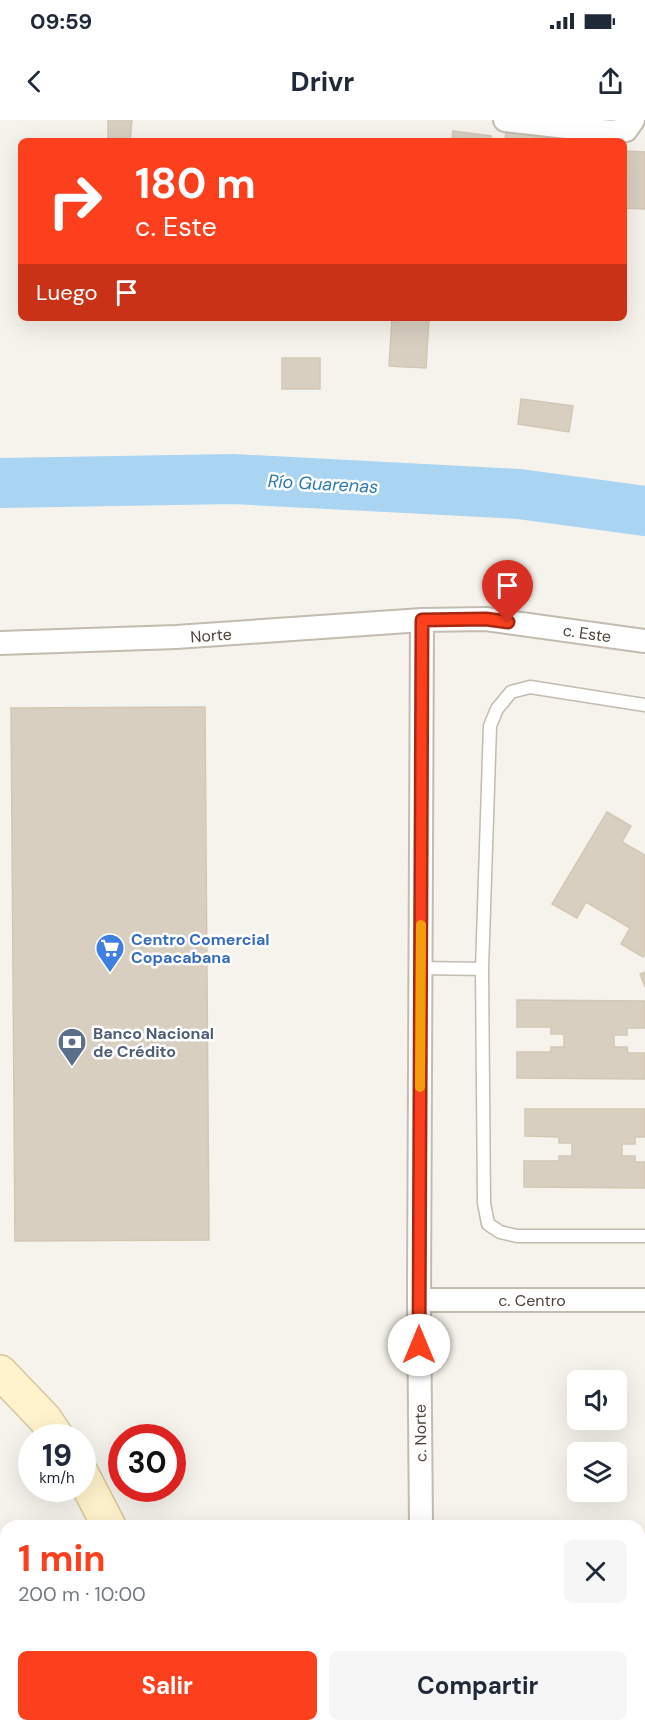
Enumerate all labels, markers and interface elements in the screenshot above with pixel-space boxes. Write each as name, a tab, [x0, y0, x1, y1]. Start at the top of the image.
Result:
text: 09:59	[30, 7, 92, 36]
text: Drivr	[291, 64, 354, 99]
icon: back	[18, 65, 51, 98]
icon: share	[594, 65, 627, 98]
text: 180 m	[135, 156, 256, 211]
icon: right	[36, 162, 114, 240]
text: c. Este	[135, 209, 217, 244]
icon: arrive	[110, 276, 143, 309]
text: Luego	[36, 278, 98, 307]
water label: Río Guarenas	[267, 469, 379, 499]
pin	[482, 560, 533, 622]
icon: arrive	[491, 569, 524, 602]
street label: c. Este	[561, 620, 612, 647]
street label: Norte	[190, 624, 233, 647]
place label: Centro Comercial Copacabana	[131, 929, 270, 968]
supermarket icon: Centro Comercial Copacabana	[94, 932, 126, 974]
place label: Banco Nacional de Crédito	[93, 1023, 214, 1062]
bank icon: Banco Nacional de Crédito	[56, 1026, 88, 1068]
street label: c. Centro	[498, 1290, 566, 1311]
position arrow	[387, 1313, 451, 1377]
map controls	[567, 1370, 627, 1502]
button: sound	[567, 1370, 627, 1430]
street label: c. Norte	[409, 1404, 432, 1462]
speed limit sign: 30	[108, 1424, 186, 1502]
text: 19	[42, 1436, 72, 1475]
button: layers	[567, 1442, 627, 1502]
text: km/h	[39, 1468, 75, 1488]
text: 1 min	[18, 1535, 106, 1582]
button: close	[564, 1540, 627, 1603]
text: 200 m · 10:00	[18, 1581, 146, 1607]
button: Salir	[18, 1651, 317, 1720]
button: Compartir	[329, 1651, 627, 1720]

